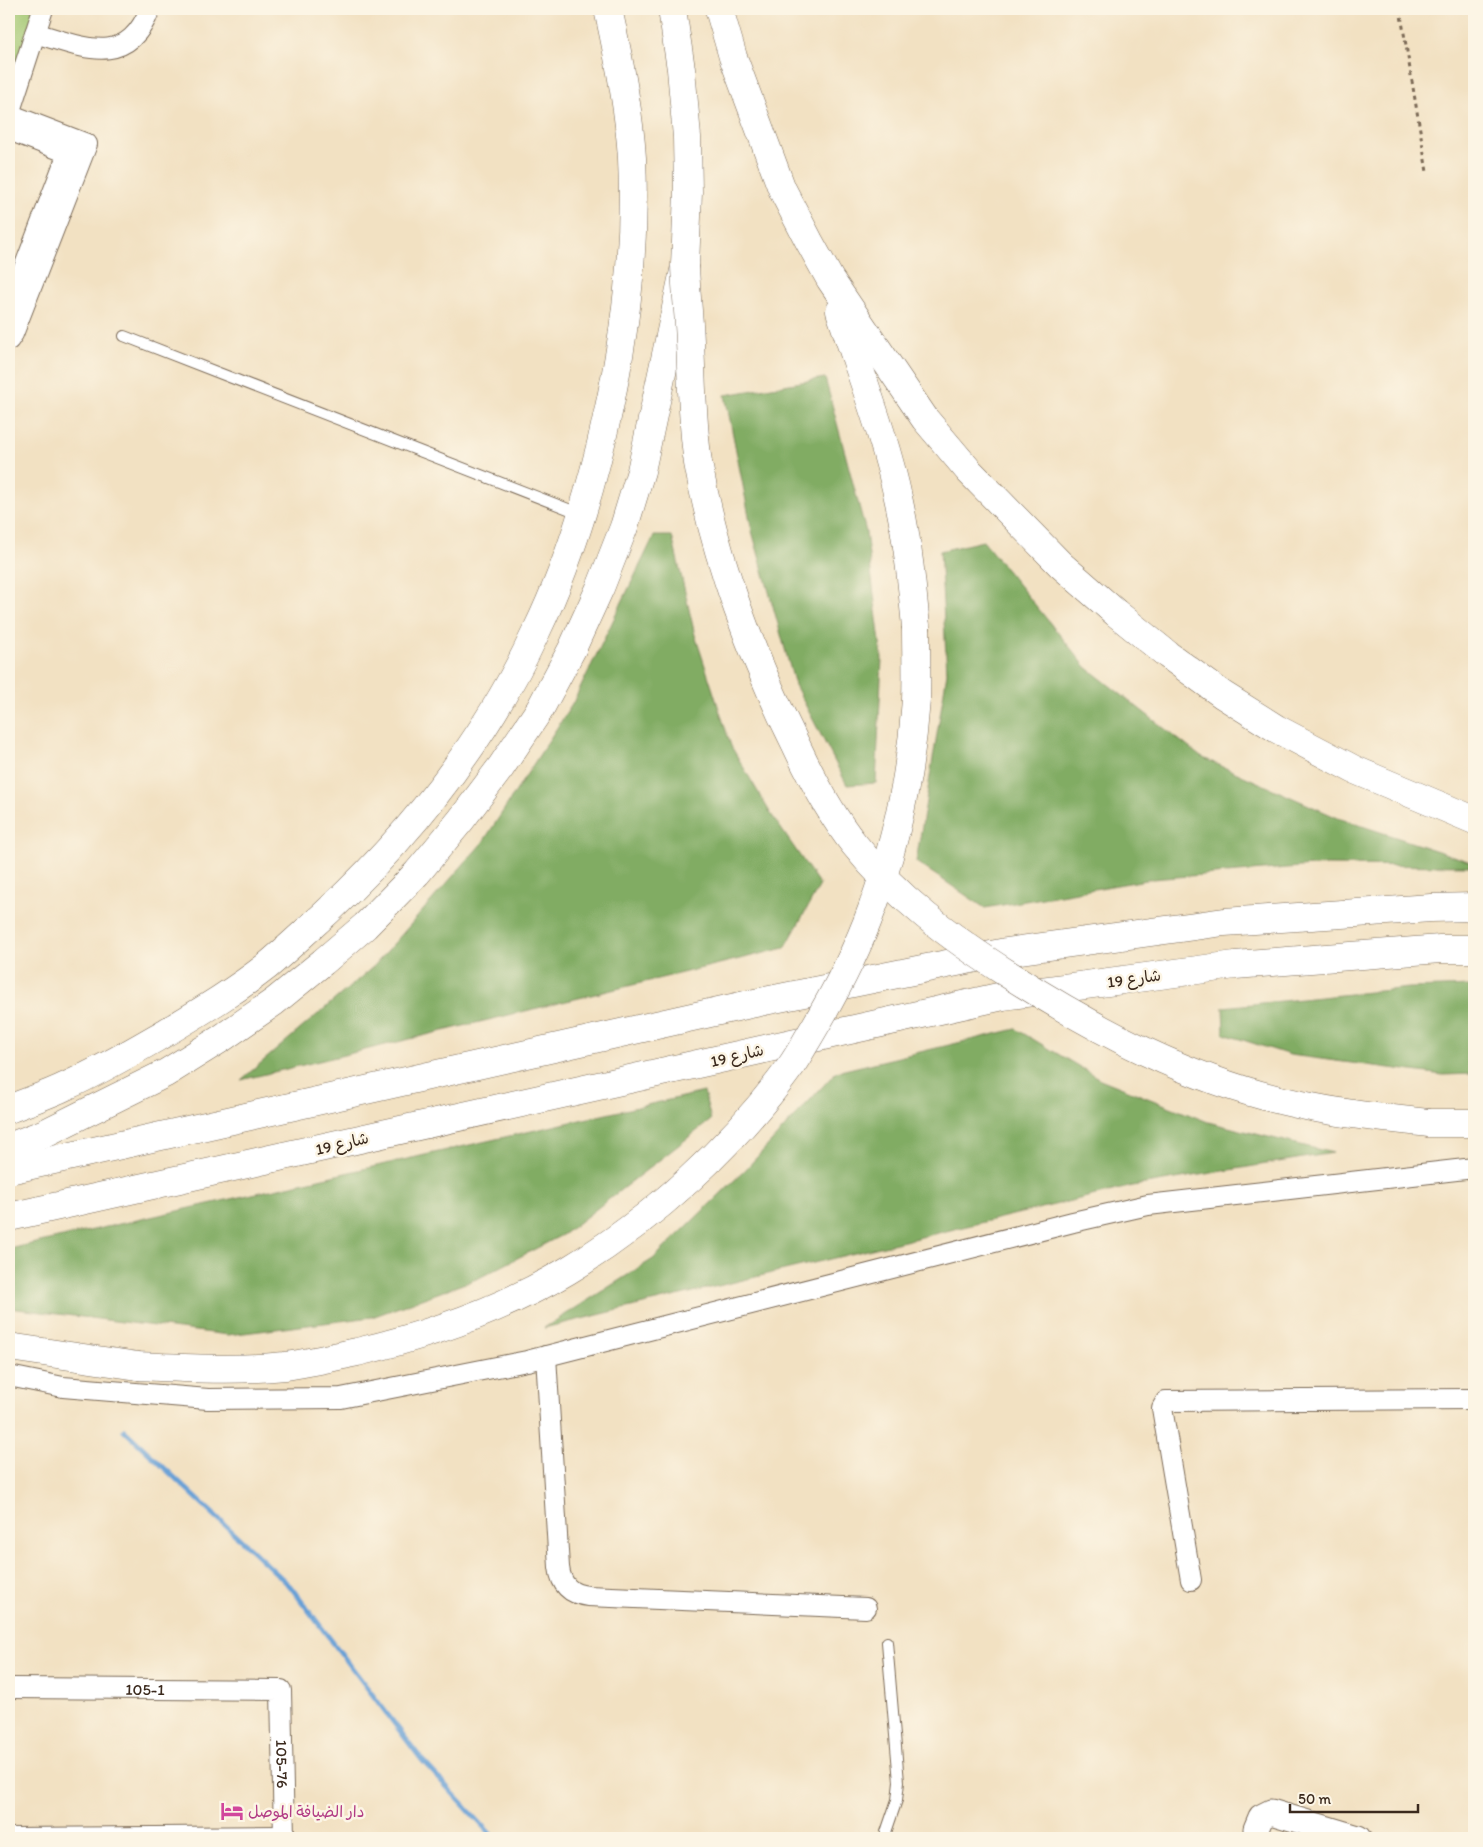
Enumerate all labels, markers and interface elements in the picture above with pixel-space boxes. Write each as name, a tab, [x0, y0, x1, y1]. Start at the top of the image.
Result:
street label: شارع 19	[1106, 965, 1162, 994]
street label: شارع 19	[709, 1040, 766, 1073]
street label: شارع 19	[314, 1128, 371, 1161]
street label: 105-1	[125, 1680, 165, 1699]
street label: 105-76	[272, 1740, 292, 1788]
scale bar	[1290, 1782, 1418, 1814]
text: 50 m	[1298, 1790, 1331, 1808]
hotel icon: دار الضيافة الموصل	[219, 1798, 245, 1824]
place label: دار الضيافة الموصل	[248, 1802, 365, 1822]

